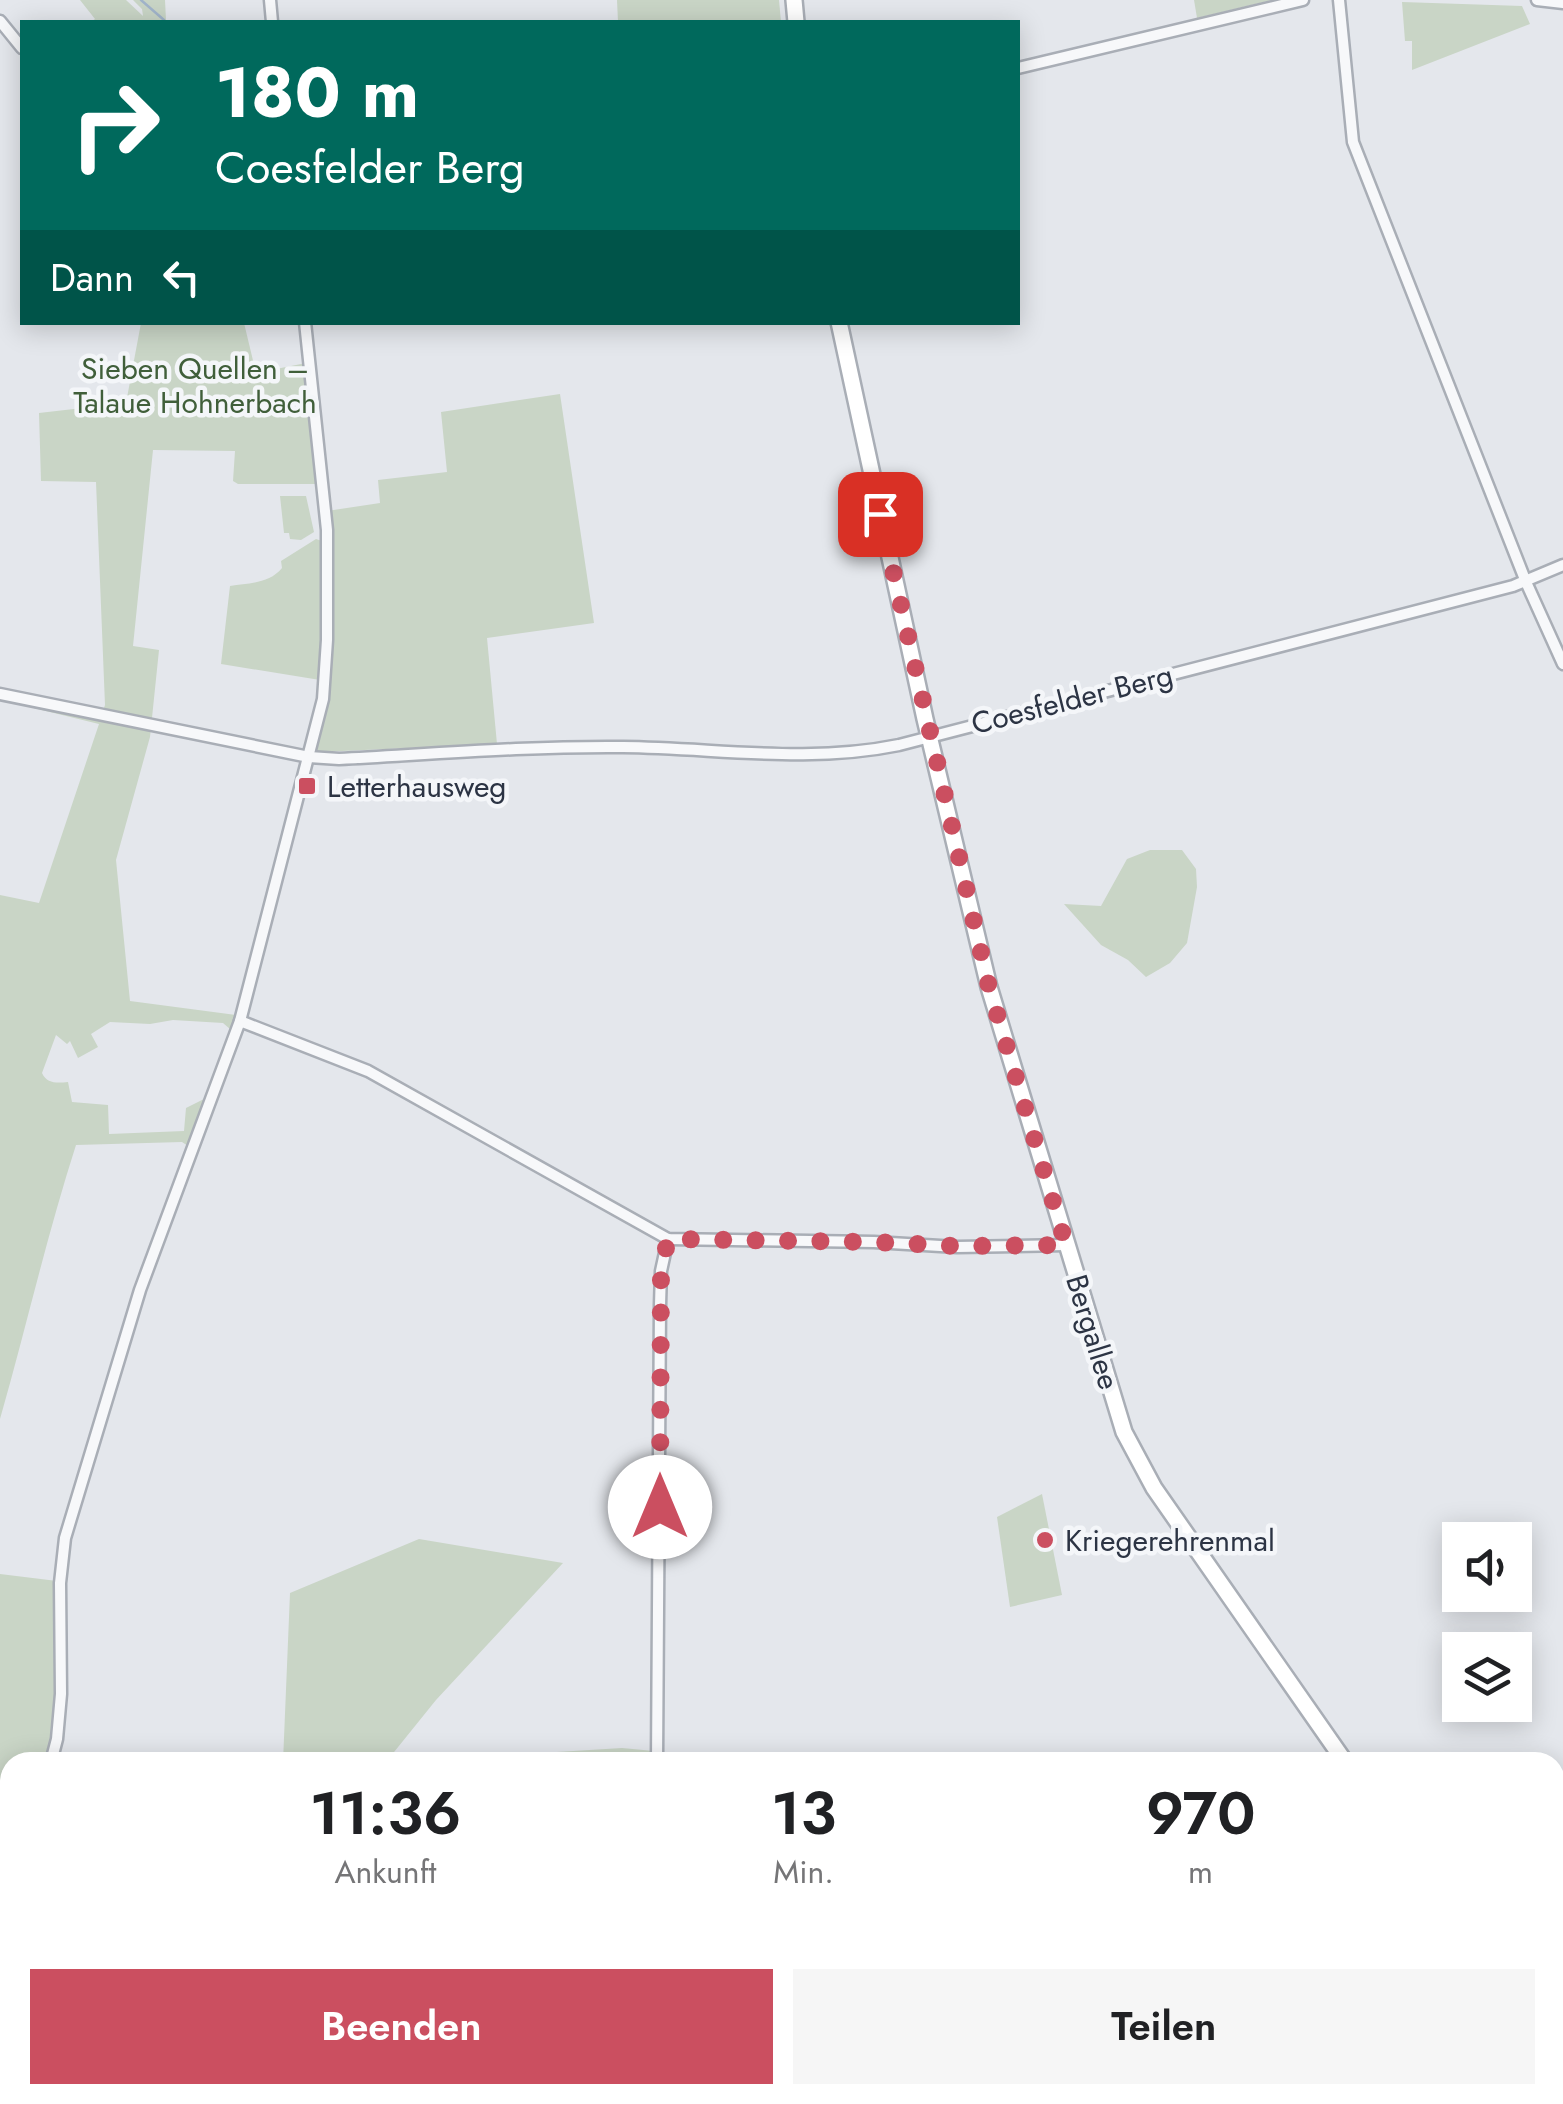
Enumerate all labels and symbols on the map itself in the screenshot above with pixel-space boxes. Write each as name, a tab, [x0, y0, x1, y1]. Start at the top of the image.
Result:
park label: Sieben Quellen – Talaue Hohnerbach	[73, 347, 317, 424]
pin	[838, 472, 923, 557]
street label: Coesfelder Berg	[967, 653, 1177, 745]
place label: Letterhausweg	[327, 765, 506, 808]
marker: Letterhausweg	[296, 775, 318, 797]
street label: Bergallee	[1055, 1269, 1131, 1395]
position arrow	[608, 1455, 712, 1559]
place label: Kriegerehrenmal	[1065, 1519, 1275, 1562]
marker: Kriegerehrenmal	[1034, 1529, 1056, 1551]

